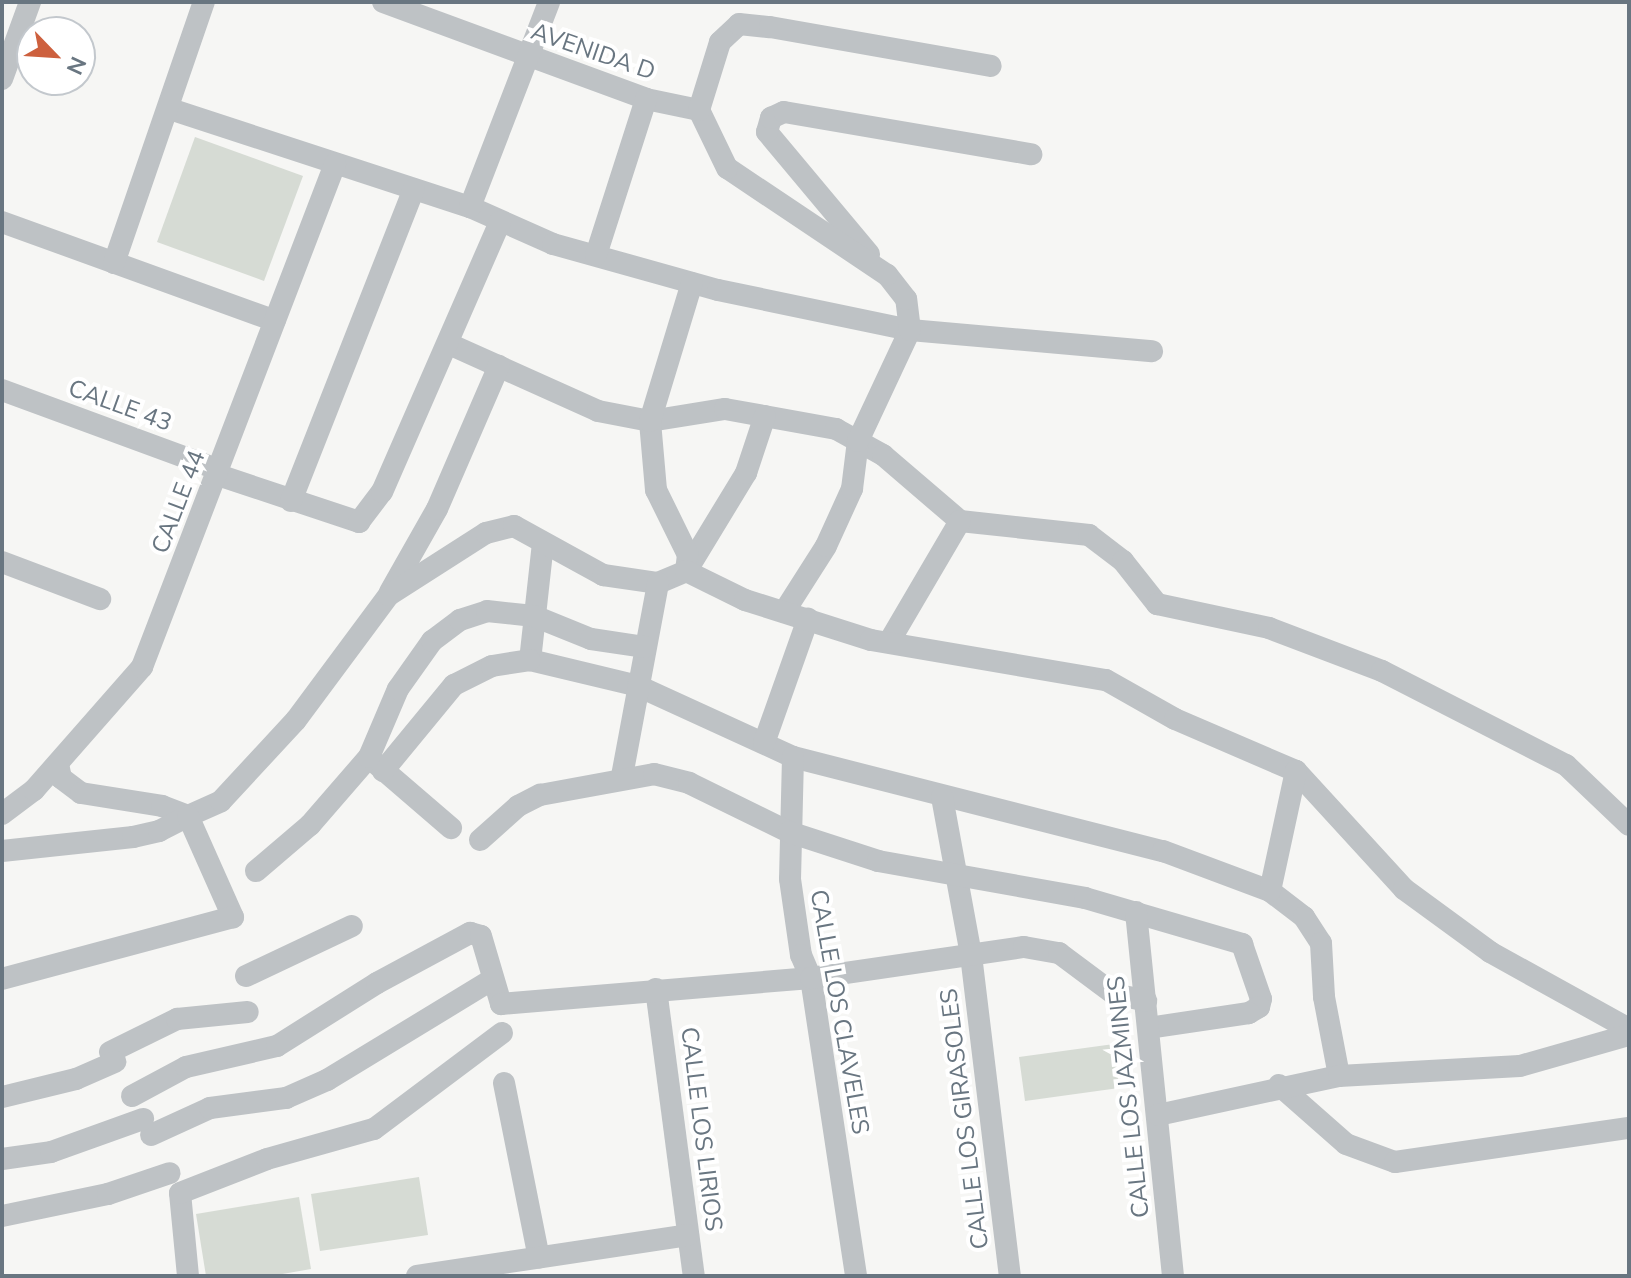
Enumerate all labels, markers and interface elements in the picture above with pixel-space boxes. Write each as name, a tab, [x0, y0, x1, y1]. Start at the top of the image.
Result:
north arrow	[16, 16, 96, 96]
street label: AVENIDA D	[527, 17, 659, 87]
text: N	[59, 51, 93, 79]
street label: CALLE 43	[64, 374, 176, 438]
street label: CALLE 44	[146, 446, 212, 558]
street label: CALLE LOS CLAVELES	[803, 887, 875, 1137]
street label: CALLE LOS JAZMINES	[1102, 975, 1156, 1219]
street label: CALLE LOS GIRASOLES	[935, 987, 995, 1251]
street label: CALLE LOS LIRIOS	[674, 1025, 728, 1233]

